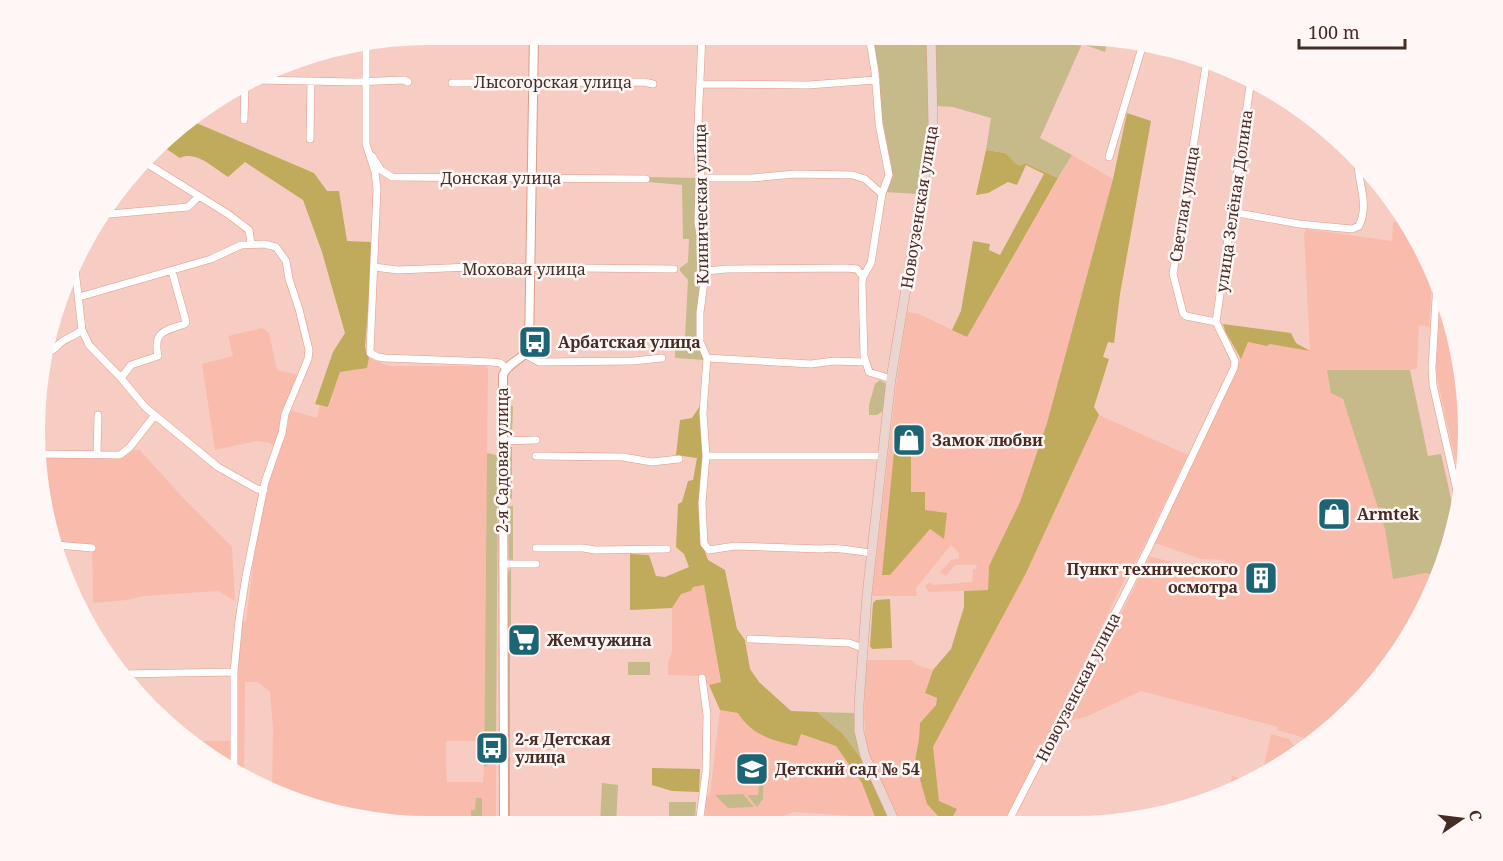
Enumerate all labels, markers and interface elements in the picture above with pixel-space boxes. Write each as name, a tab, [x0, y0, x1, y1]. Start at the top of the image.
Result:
scale bar	[1299, 12, 1406, 50]
text: 100 m	[1308, 20, 1360, 44]
street label: Лысогорская улица	[474, 71, 632, 93]
street label: улица Зелёная Долина	[1210, 108, 1258, 294]
street label: Клиническая улица	[689, 123, 713, 285]
street label: Новоузенская улица	[895, 124, 943, 290]
street label: Светлая улица	[1164, 144, 1204, 264]
street label: Донская улица	[441, 167, 562, 189]
street label: Моховая улица	[462, 258, 586, 280]
bus stop icon: Арбатская улица	[517, 324, 553, 360]
place label: Арбатская улица	[558, 331, 701, 353]
street label: 2-я Садовая улица	[491, 387, 513, 533]
shop icon: Замок любви	[891, 422, 927, 458]
place label: Замок любви	[932, 429, 1043, 451]
shop icon: Armtek	[1316, 496, 1352, 532]
place label: Armtek	[1357, 503, 1420, 525]
place label: Пункт технического осмотра	[1066, 558, 1238, 598]
building icon: Пункт технического осмотра	[1243, 560, 1279, 596]
street label: Новоузенская улица	[1031, 608, 1125, 766]
supermarket icon: Жемчужина	[506, 622, 542, 658]
place label: Жемчужина	[547, 629, 652, 651]
place label: 2-я Детская улица	[515, 728, 611, 768]
bus stop icon: 2-я Детская улица	[474, 730, 510, 766]
school or university icon: Детский сад № 54	[734, 751, 770, 787]
place label: Детский сад № 54	[775, 758, 920, 780]
north arrow	[1431, 789, 1491, 849]
text: С	[1464, 808, 1488, 823]

